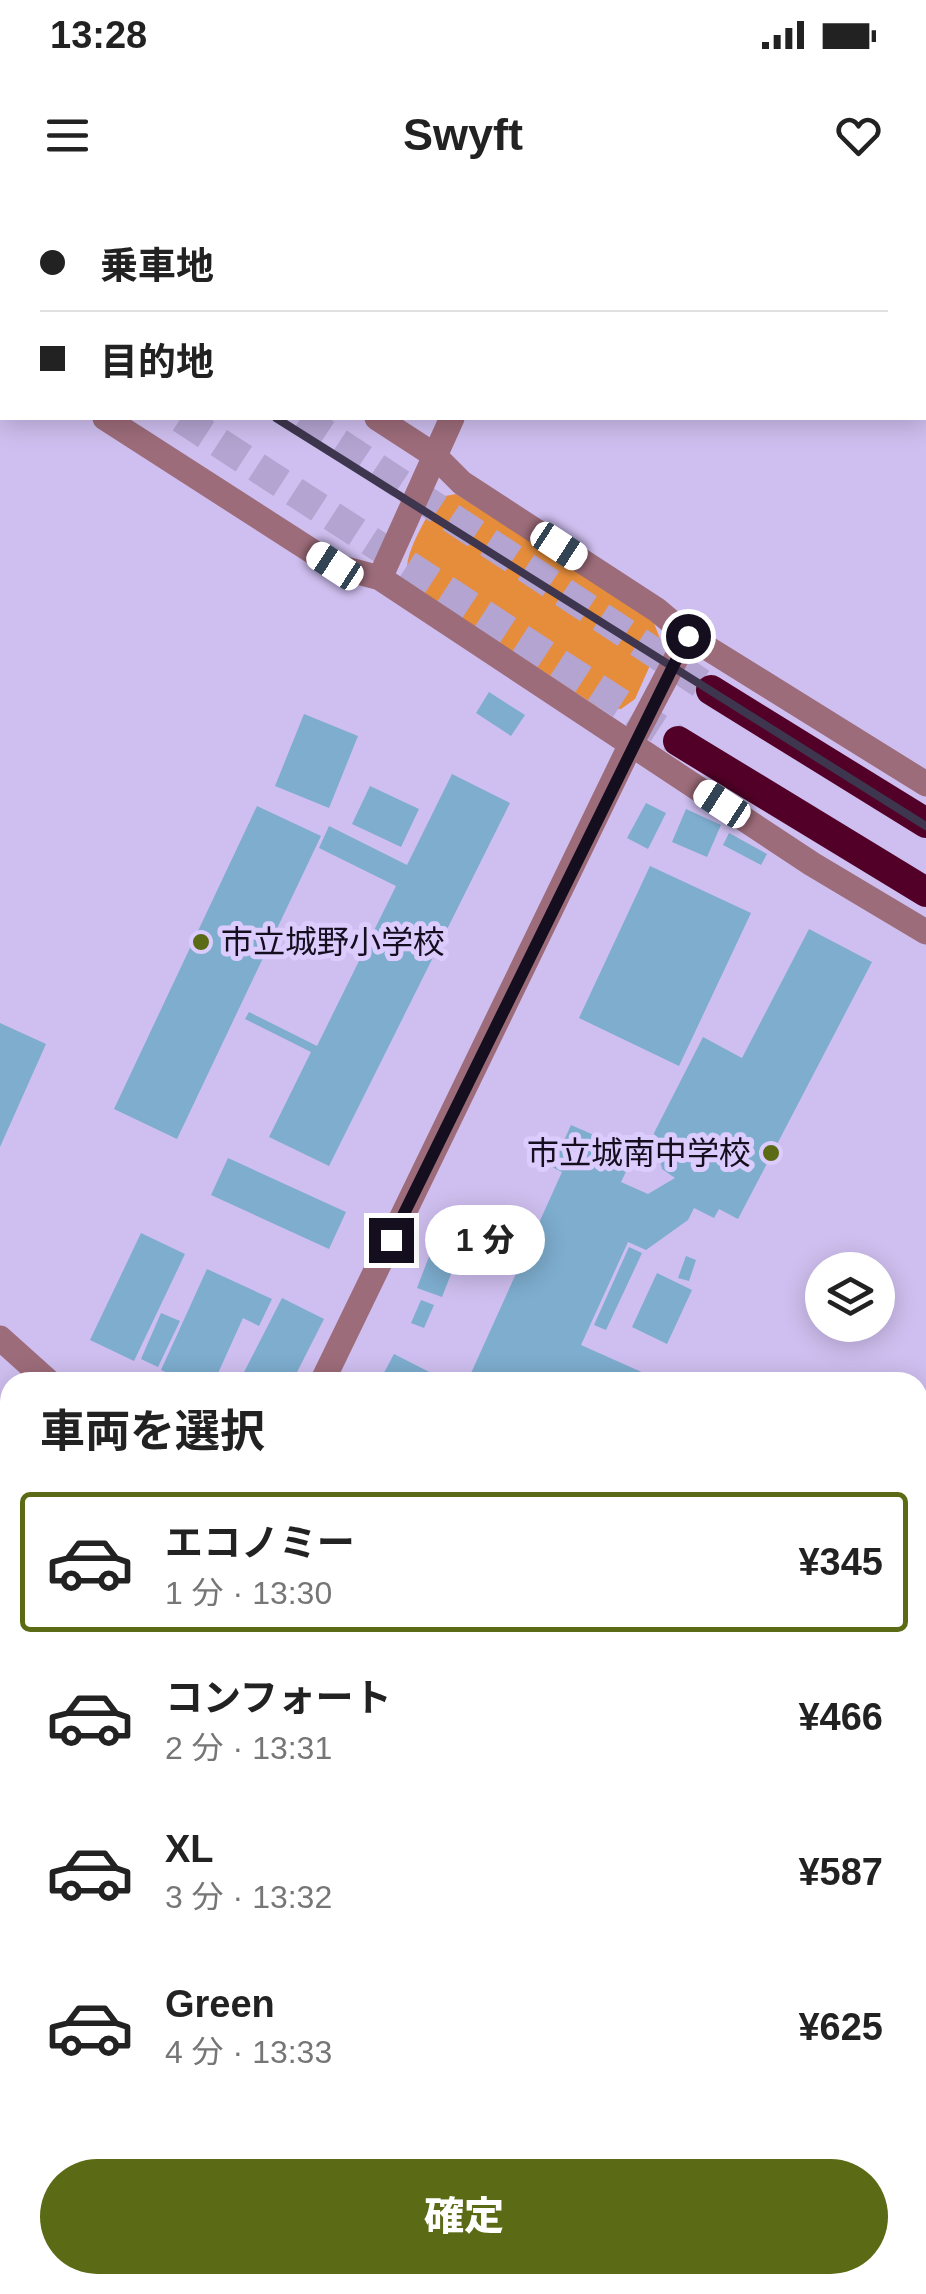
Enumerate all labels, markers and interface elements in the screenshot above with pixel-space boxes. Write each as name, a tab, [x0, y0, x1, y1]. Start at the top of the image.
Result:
text: 13:28	[50, 14, 147, 56]
icon: menu	[40, 108, 95, 163]
icon: heart	[831, 108, 886, 163]
text: Swyft	[403, 109, 523, 160]
text: 乗車地	[100, 245, 214, 287]
text: 目的地	[100, 341, 214, 383]
car	[526, 517, 592, 575]
car	[302, 537, 368, 595]
route start	[666, 614, 711, 659]
car	[689, 775, 755, 833]
place label: 市立城野小学校	[221, 924, 445, 960]
marker: 市立城野小学校	[190, 931, 212, 953]
place label: 市立城南中学校	[527, 1135, 751, 1171]
marker: 市立城南中学校	[760, 1142, 782, 1164]
callout: 1 分	[426, 1205, 546, 1275]
route end	[369, 1218, 414, 1263]
text: 1 分	[456, 1222, 514, 1258]
map controls	[805, 1252, 895, 1342]
button: layers	[805, 1252, 895, 1342]
text: 車両を選択	[40, 1406, 265, 1457]
icon: car	[45, 1517, 135, 1607]
text: エコノミー	[165, 1522, 355, 1564]
text: ¥345	[798, 1541, 883, 1583]
text: 1 分 · 13:30	[165, 1575, 332, 1611]
icon: car	[45, 1672, 135, 1762]
text: コンフォート	[165, 1677, 392, 1719]
text: ¥466	[798, 1696, 883, 1738]
text: 2 分 · 13:31	[165, 1730, 332, 1766]
icon: car	[45, 1827, 135, 1917]
text: XL	[165, 1828, 214, 1870]
text: ¥587	[798, 1851, 883, 1893]
text: 3 分 · 13:32	[165, 1879, 332, 1915]
icon: car	[45, 1982, 135, 2072]
text: Green	[165, 1983, 275, 2025]
text: ¥625	[798, 2006, 883, 2048]
text: 4 分 · 13:33	[165, 2034, 332, 2070]
button: 確定	[40, 2159, 888, 2274]

